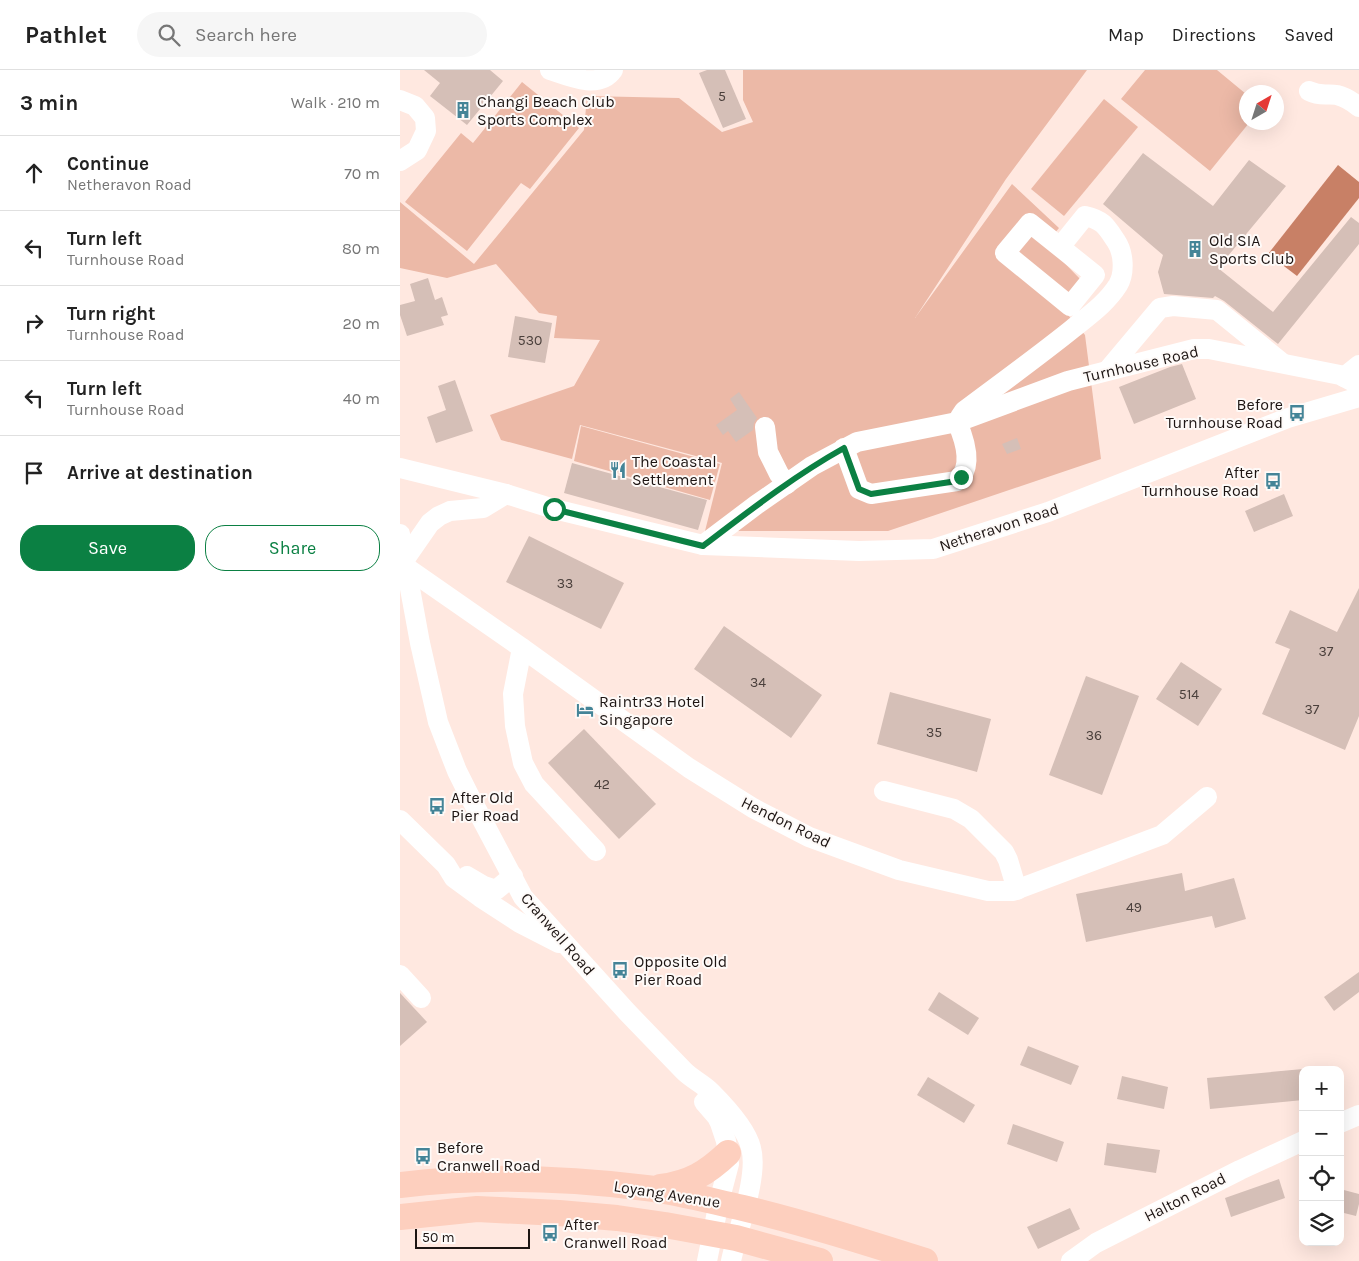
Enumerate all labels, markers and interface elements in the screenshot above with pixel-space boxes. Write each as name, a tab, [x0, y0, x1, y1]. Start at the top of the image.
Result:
search box	[137, 12, 487, 57]
text: Pathlet	[25, 21, 107, 49]
icon: search	[155, 21, 183, 49]
text: Search here	[195, 24, 297, 46]
text: Map	[1108, 24, 1144, 46]
text: Directions	[1172, 24, 1256, 46]
text: Saved	[1284, 24, 1334, 46]
north arrow	[1239, 85, 1284, 130]
house number: 5	[718, 88, 726, 105]
text: 3 min	[20, 91, 78, 115]
place label: Changi Beach Club Sports Complex	[477, 92, 615, 129]
text: Walk · 210 m	[291, 93, 380, 112]
building icon: Changi Beach Club Sports Complex	[453, 100, 473, 120]
text: Continue	[67, 153, 149, 175]
icon: ahead	[20, 159, 48, 187]
text: 70 m	[344, 164, 380, 183]
text: Netheravon Road	[67, 175, 192, 194]
text: Turn left	[67, 228, 142, 250]
place label: Old SIA Sports Club	[1209, 231, 1294, 268]
icon: left	[20, 234, 48, 262]
text: 80 m	[342, 239, 380, 258]
building icon: Old SIA Sports Club	[1185, 239, 1205, 259]
text: Turnhouse Road	[67, 250, 184, 269]
text: Turn right	[67, 303, 156, 325]
icon: right	[20, 309, 48, 337]
text: 20 m	[342, 314, 380, 333]
text: Turnhouse Road	[67, 325, 184, 344]
house number: 530	[518, 332, 542, 349]
street label: Turnhouse Road	[1082, 342, 1200, 386]
text: Turn left	[67, 378, 142, 400]
icon: left	[20, 384, 48, 412]
text: 40 m	[343, 389, 380, 408]
place label: Before Turnhouse Road	[1166, 395, 1283, 432]
text: Turnhouse Road	[67, 400, 184, 419]
bus stop icon: Before Turnhouse Road	[1287, 403, 1307, 423]
place label: The Coastal Settlement	[632, 452, 717, 489]
icon: arrive	[20, 459, 48, 487]
restaurant icon: The Coastal Settlement	[608, 460, 628, 480]
text: Arrive at destination	[67, 462, 253, 484]
place label: After Turnhouse Road	[1142, 463, 1259, 500]
route end	[950, 466, 973, 489]
bus stop icon: After Turnhouse Road	[1263, 471, 1283, 491]
route start	[543, 498, 566, 521]
street label: Netheravon Road	[937, 499, 1061, 555]
button: Save	[20, 525, 195, 571]
button: Share	[205, 525, 380, 571]
house number: 33	[557, 575, 573, 592]
house number: 37	[1319, 643, 1334, 660]
house number: 34	[750, 674, 766, 691]
house number: 514	[1179, 686, 1199, 703]
place label: Raintr33 Hotel Singapore	[599, 692, 705, 729]
hotel icon: Raintr33 Hotel Singapore	[575, 700, 595, 720]
house number: 37	[1305, 701, 1320, 718]
house number: 35	[926, 724, 942, 741]
house number: 36	[1086, 727, 1102, 744]
house number: 42	[594, 776, 610, 793]
place label: After Old Pier Road	[451, 788, 519, 825]
street label: Hendon Road	[738, 792, 834, 852]
bus stop icon: After Old Pier Road	[427, 796, 447, 816]
street label: Cranwell Road	[517, 889, 599, 979]
house number: 49	[1126, 899, 1142, 916]
place label: Opposite Old Pier Road	[634, 952, 727, 989]
bus stop icon: Opposite Old Pier Road	[610, 960, 630, 980]
map controls	[1299, 1066, 1344, 1246]
button: +	[1299, 1066, 1344, 1111]
button: −	[1299, 1111, 1344, 1156]
place label: Before Cranwell Road	[437, 1138, 540, 1175]
bus stop icon: Before Cranwell Road	[413, 1146, 433, 1166]
button: locate	[1299, 1156, 1344, 1201]
street label: Halton Road	[1141, 1168, 1229, 1226]
street label: Loyang Avenue	[612, 1176, 722, 1212]
button: layers	[1299, 1201, 1344, 1246]
place label: After Cranwell Road	[564, 1215, 667, 1252]
bus stop icon: After Cranwell Road	[540, 1223, 560, 1243]
scale bar	[415, 1226, 530, 1249]
text: 50 m	[422, 1229, 455, 1246]

